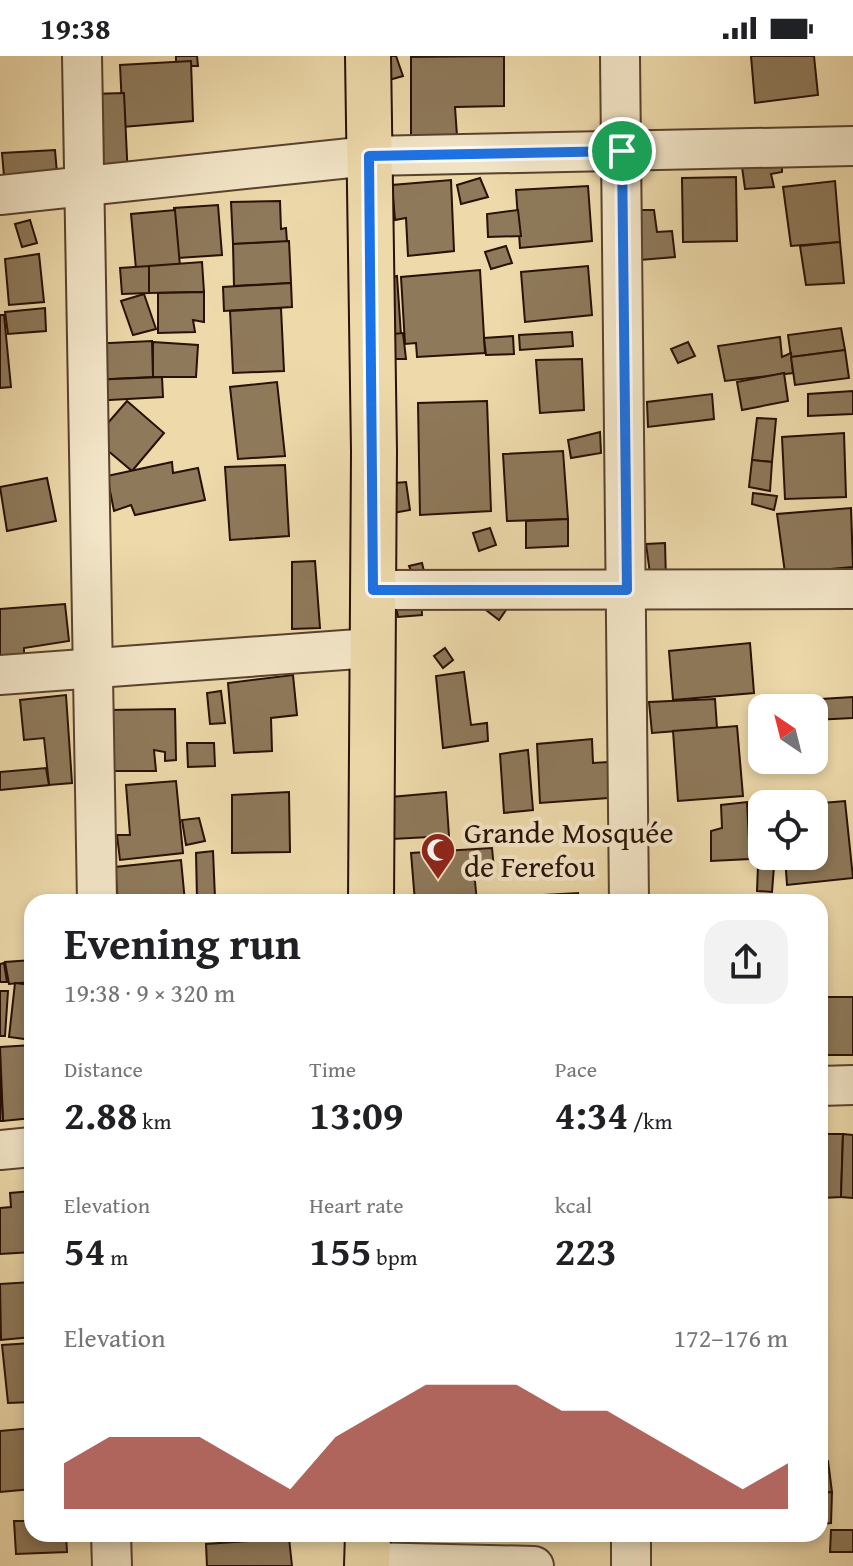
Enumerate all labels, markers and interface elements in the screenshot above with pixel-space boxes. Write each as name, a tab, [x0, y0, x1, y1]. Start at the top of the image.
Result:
text: 19:38	[40, 6, 111, 50]
pin	[588, 117, 656, 185]
icon: arrive	[600, 129, 644, 173]
north arrow	[748, 694, 828, 774]
map controls	[748, 694, 828, 870]
button: locate	[748, 790, 828, 870]
place label: Grande Mosquée de Ferefou	[464, 810, 673, 888]
mosque icon: Grande Mosquée de Ferefou	[419, 831, 457, 881]
text: Evening run	[64, 911, 301, 975]
button: share	[704, 920, 788, 1004]
text: 19:38 · 9 × 320 m	[64, 973, 235, 1012]
text: Distance	[64, 1053, 143, 1085]
text: Time	[309, 1053, 356, 1085]
text: Pace	[555, 1053, 597, 1085]
text: 2.88	[64, 1085, 137, 1144]
text: 13:09	[309, 1085, 404, 1144]
text: 4:34	[555, 1085, 628, 1144]
text: km	[137, 1105, 171, 1137]
text: /km	[628, 1105, 673, 1137]
text: Elevation	[64, 1189, 150, 1221]
text: Heart rate	[309, 1189, 404, 1221]
text: kcal	[555, 1189, 592, 1221]
text: 54	[64, 1221, 105, 1280]
text: 155	[309, 1221, 372, 1280]
text: 223	[555, 1221, 617, 1280]
text: m	[105, 1241, 128, 1273]
text: bpm	[372, 1241, 418, 1273]
text: Elevation	[64, 1318, 166, 1357]
text: 172–176 m	[674, 1318, 788, 1357]

